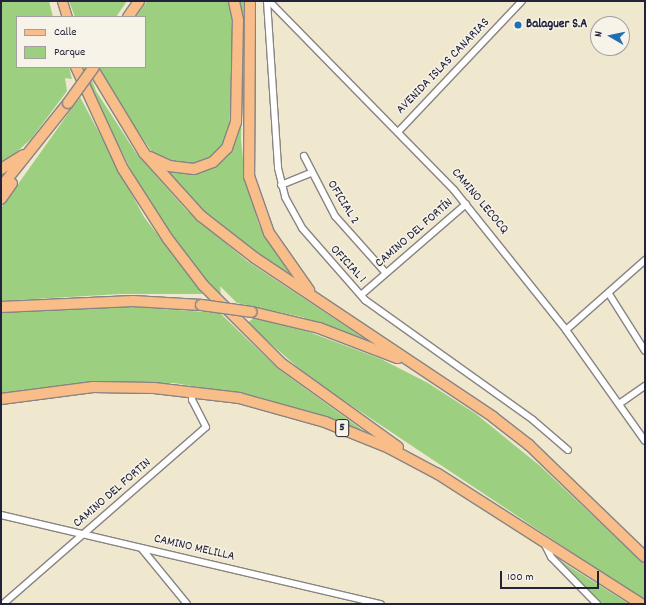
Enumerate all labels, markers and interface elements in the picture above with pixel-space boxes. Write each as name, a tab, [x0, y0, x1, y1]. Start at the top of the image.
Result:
legend	[16, 16, 146, 68]
street label: AVENIDA ISLAS CANARIAS	[394, 16, 494, 118]
north arrow	[590, 16, 630, 56]
place label: Balaguer S.A	[526, 17, 587, 33]
marker: Balaguer S.A	[513, 20, 523, 30]
text: Calle	[54, 24, 77, 41]
text: N	[591, 30, 607, 38]
text: Parque	[54, 44, 85, 61]
street label: CAMINO LECOCQ	[447, 166, 511, 238]
street label: OFICIAL 2	[322, 178, 362, 228]
street label: CAMINO DEL FORTÍN	[373, 196, 457, 272]
street label: OFICIAL 1	[326, 243, 368, 287]
road number: 5	[335, 418, 349, 438]
street label: CAMINO DEL FORTIN	[71, 456, 155, 532]
street label: CAMINO MELILLA	[152, 532, 236, 566]
scale bar	[502, 563, 601, 589]
text: 100 m	[507, 569, 534, 586]

